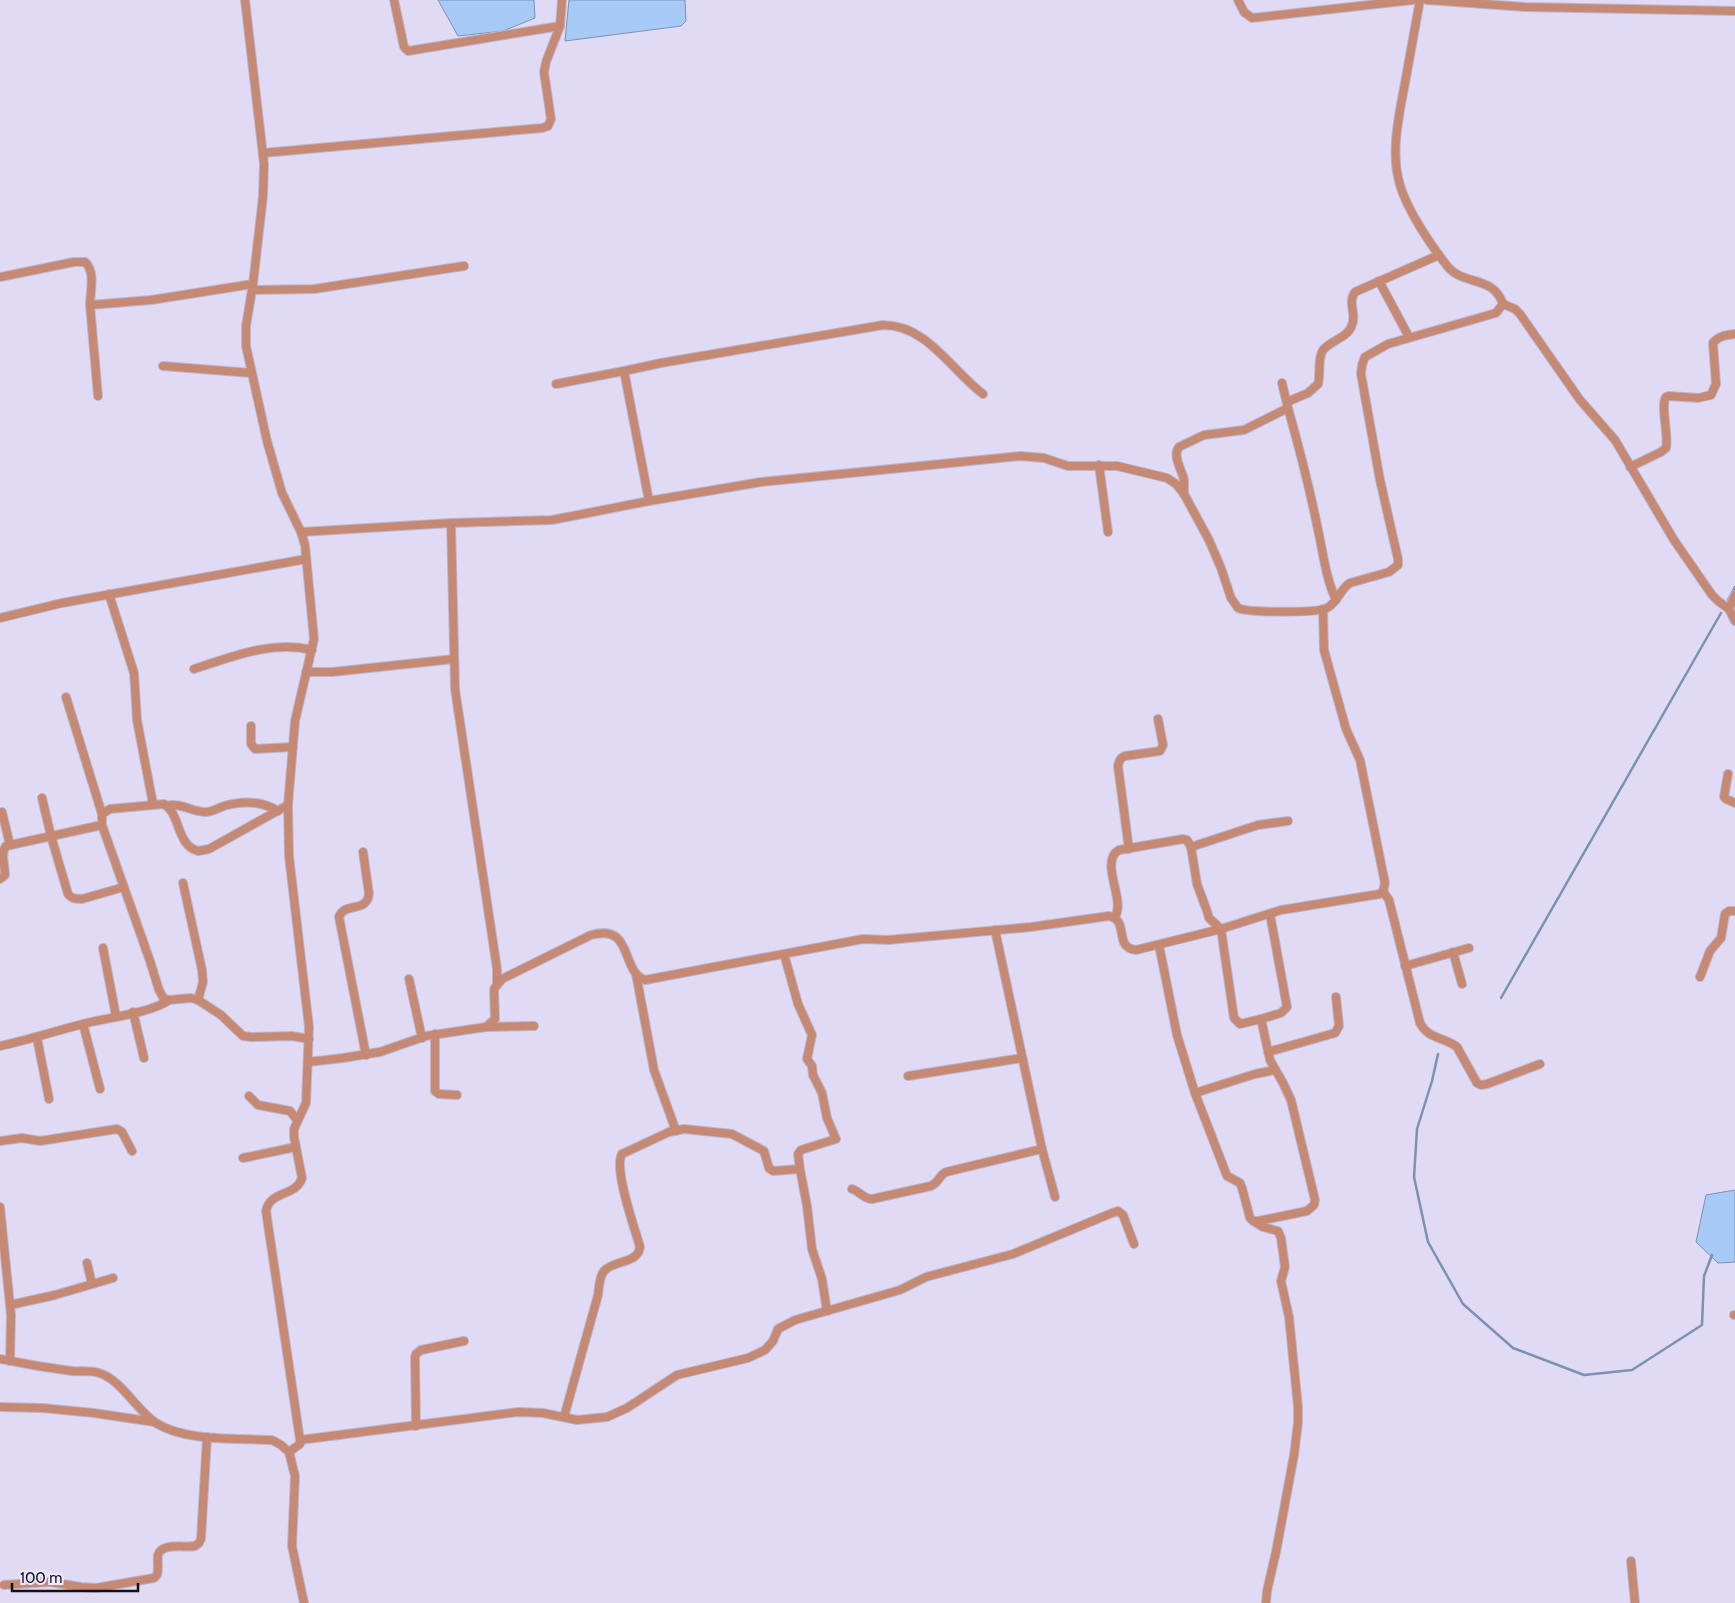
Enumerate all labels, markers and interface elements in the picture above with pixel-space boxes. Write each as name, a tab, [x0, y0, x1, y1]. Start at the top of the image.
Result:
scale bar	[12, 1560, 139, 1592]
text: 100 m	[20, 1569, 62, 1587]

